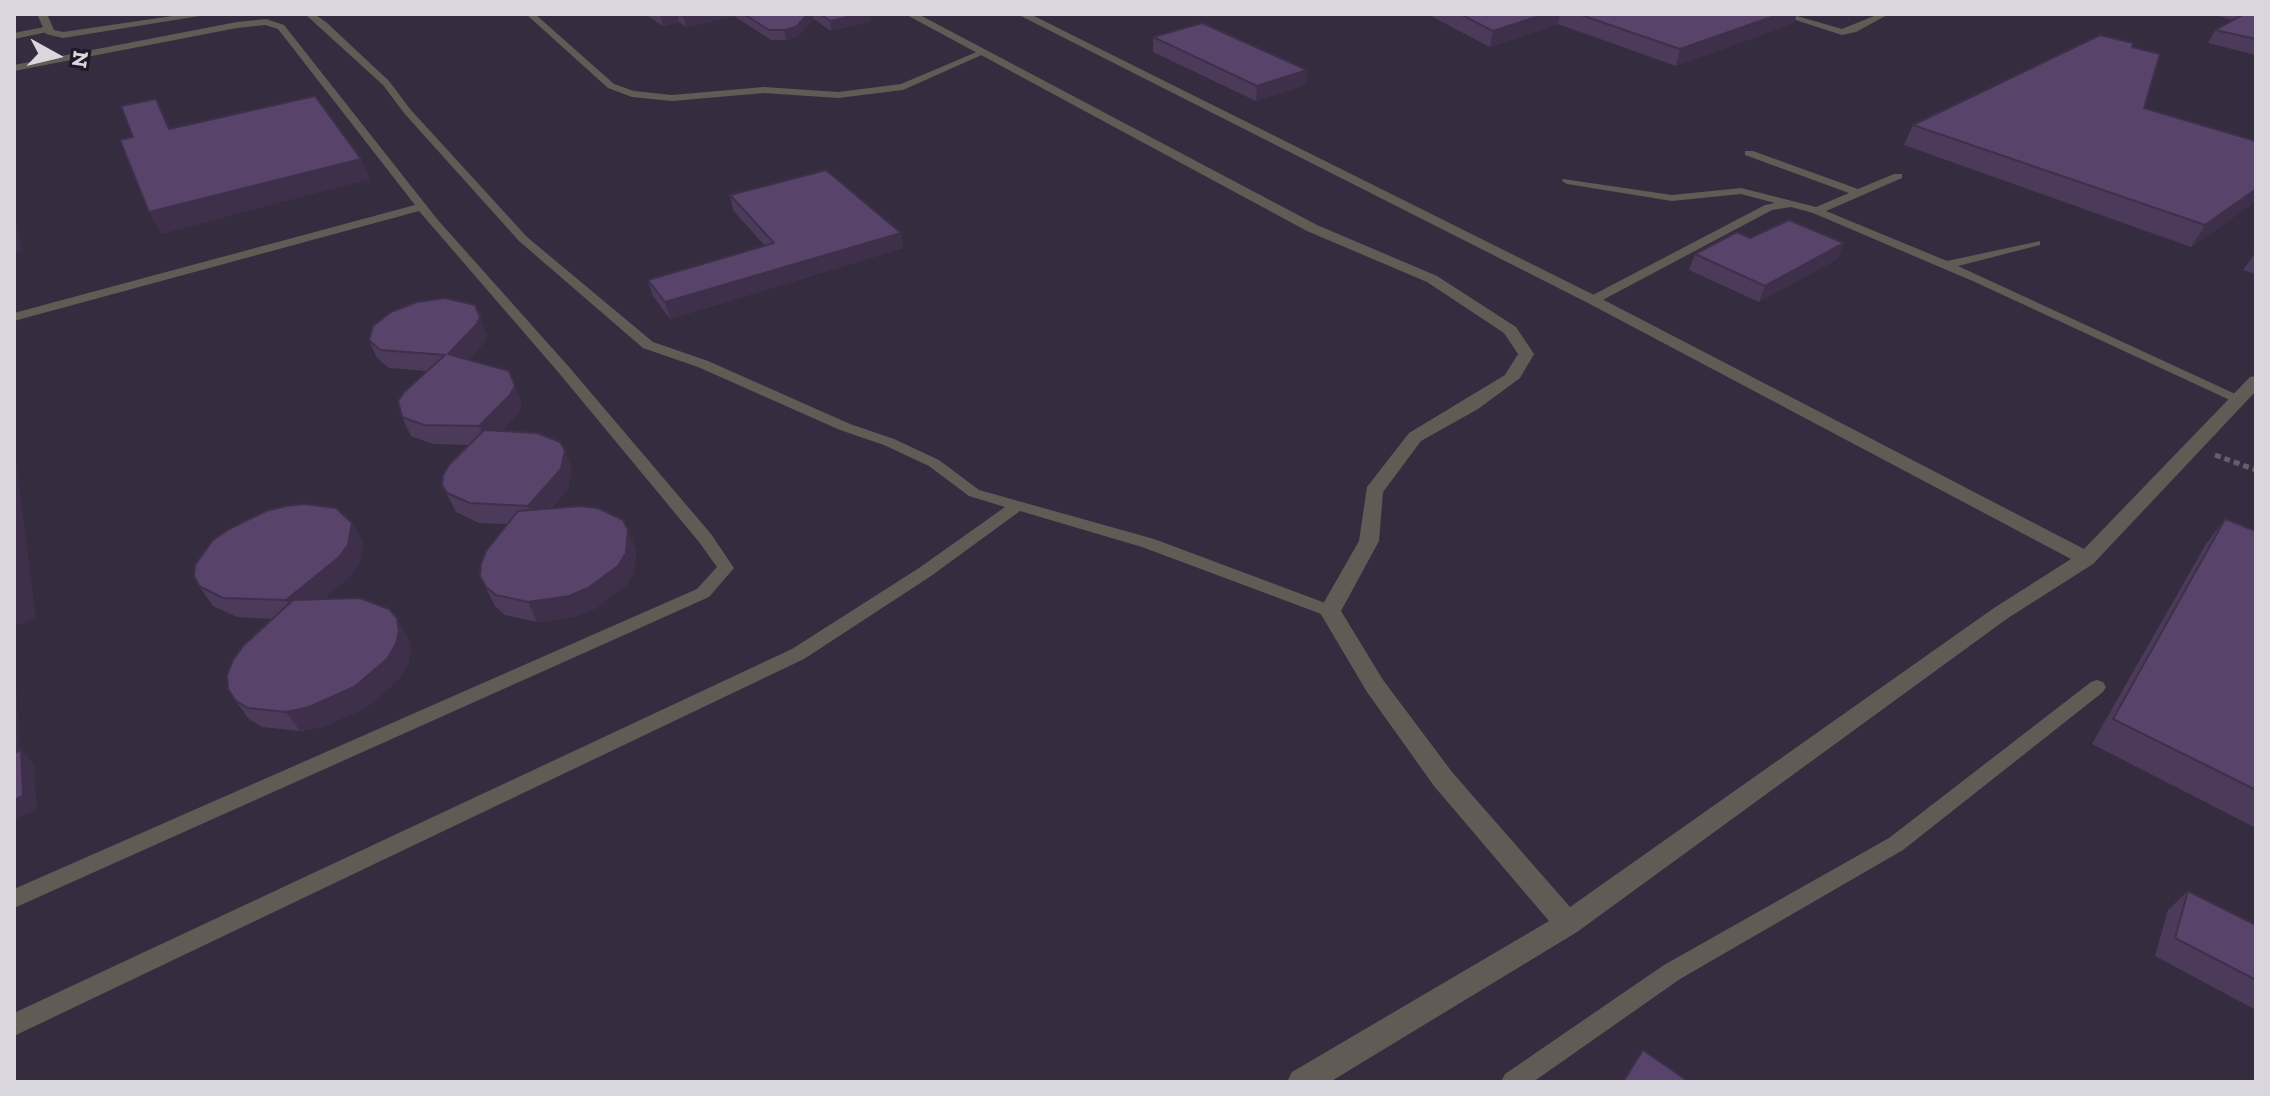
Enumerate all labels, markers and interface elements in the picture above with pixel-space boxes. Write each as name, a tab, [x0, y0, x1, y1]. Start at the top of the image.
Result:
north arrow	[16, 16, 96, 96]
text: N	[66, 49, 95, 70]

